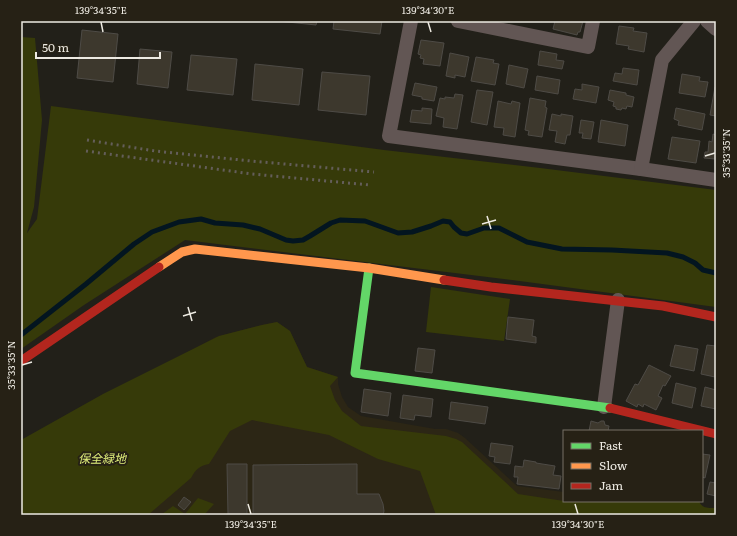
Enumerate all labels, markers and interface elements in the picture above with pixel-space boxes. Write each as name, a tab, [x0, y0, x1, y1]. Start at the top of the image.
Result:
text: 139°34'35"E	[75, 2, 127, 17]
text: 139°34'30"E	[402, 2, 454, 17]
scale bar	[36, 34, 160, 60]
text: 50 m	[42, 38, 69, 56]
text: 35°33'35"N	[718, 128, 733, 178]
text: 35°33'35"N	[3, 340, 18, 390]
legend	[563, 430, 703, 502]
text: Fast	[599, 436, 623, 454]
park label: 保全緑地	[78, 449, 128, 467]
text: Slow	[599, 456, 628, 474]
text: Jam	[599, 476, 624, 494]
text: 139°34'35"E	[225, 516, 277, 531]
text: 139°34'30"E	[552, 516, 604, 531]

